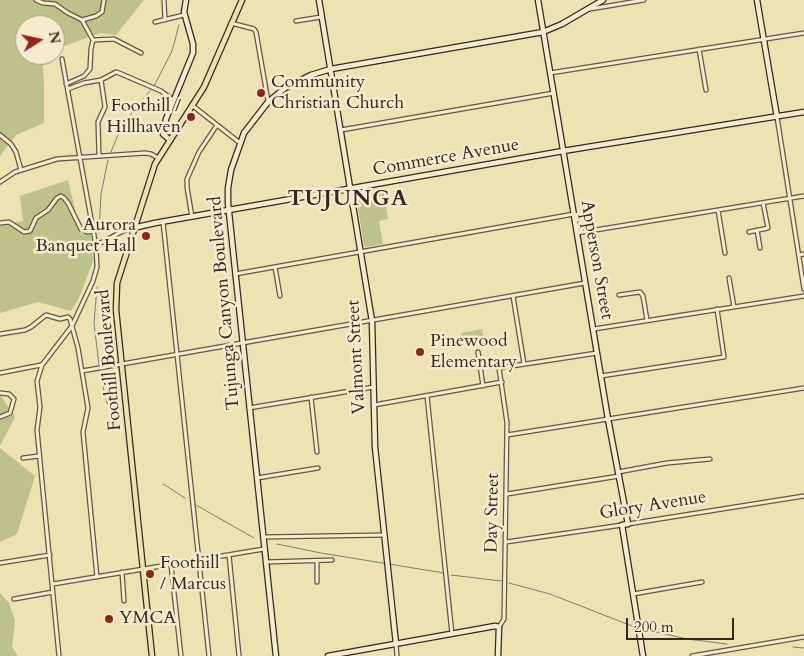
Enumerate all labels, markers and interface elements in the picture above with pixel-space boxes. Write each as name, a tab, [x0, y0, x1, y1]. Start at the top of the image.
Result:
north arrow	[15, 15, 65, 65]
text: N	[44, 30, 65, 45]
place label: Community Christian Church	[271, 72, 404, 115]
marker: Community Christian Church	[255, 87, 267, 99]
place label: Foothill / Hillhaven	[107, 96, 181, 138]
marker: Foothill / Hillhaven	[185, 111, 197, 123]
street label: Commerce Avenue	[371, 134, 521, 182]
district label: TUJUNGA	[287, 187, 409, 213]
street label: Tujunga Canyon Boulevard	[205, 195, 245, 411]
street label: Apperson Street	[575, 199, 617, 321]
place label: Aurora Banquet Hall	[36, 215, 136, 258]
marker: Aurora Banquet Hall	[140, 230, 152, 242]
street label: Foothill Boulevard	[93, 288, 127, 432]
street label: Valmont Street	[343, 299, 371, 415]
place label: Pinewood Elementary	[430, 331, 517, 374]
marker: Pinewood Elementary	[414, 346, 426, 358]
street label: Day Street	[482, 473, 504, 553]
street label: Glory Avenue	[598, 487, 708, 525]
place label: Foothill / Marcus	[160, 553, 226, 596]
marker: Foothill / Marcus	[144, 568, 156, 580]
place label: YMCA	[119, 608, 176, 630]
scale bar	[629, 608, 736, 640]
marker: YMCA	[103, 613, 115, 625]
text: 200 m	[634, 617, 674, 637]

